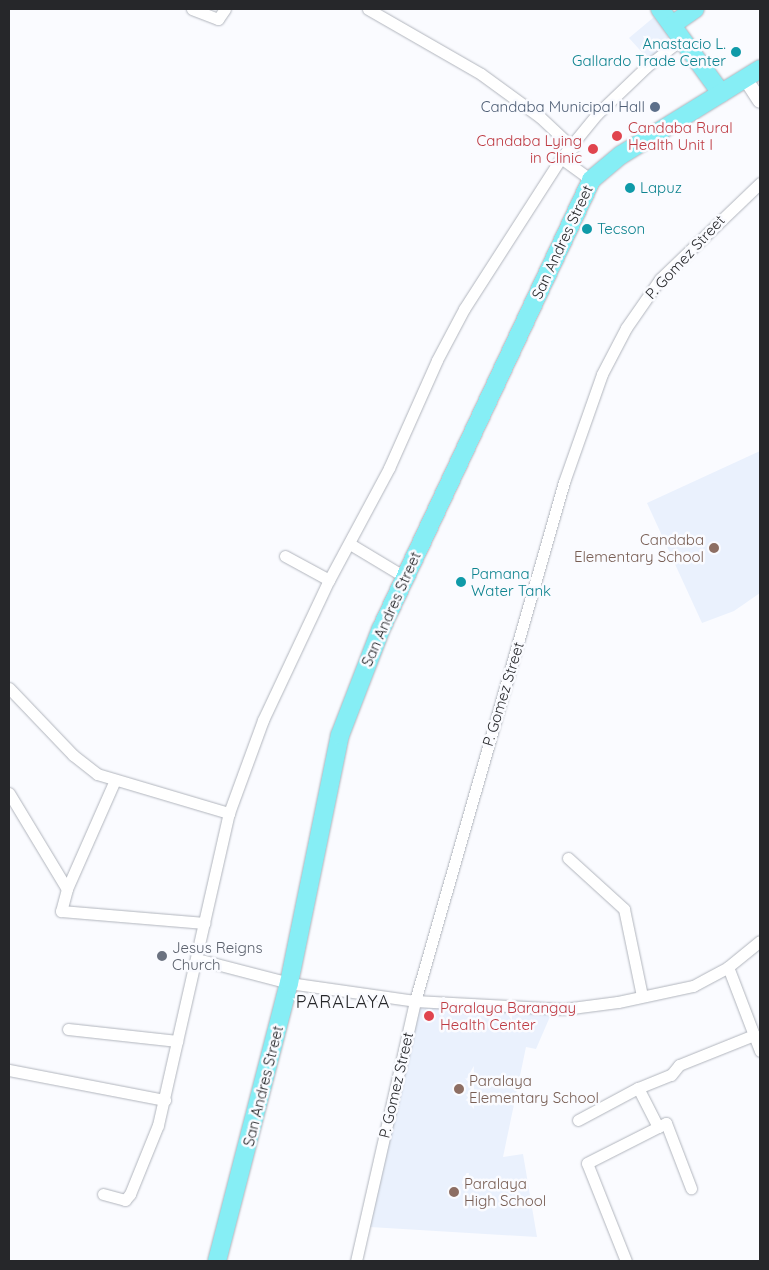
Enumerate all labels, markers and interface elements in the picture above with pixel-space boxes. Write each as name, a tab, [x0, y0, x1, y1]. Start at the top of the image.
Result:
place label: Anastacio L. Gallardo Trade Center	[572, 34, 726, 69]
marker: Anastacio L. Gallardo Trade Center	[730, 46, 742, 58]
place label: Candaba Municipal Hall	[481, 98, 645, 116]
marker: Candaba Municipal Hall	[649, 101, 661, 113]
place label: Candaba Rural Health Unit I	[628, 118, 733, 153]
marker: Candaba Rural Health Unit I	[610, 129, 624, 143]
place label: Candaba Lying in Clinic	[477, 131, 582, 166]
marker: Candaba Lying in Clinic	[586, 142, 600, 156]
place label: Lapuz	[640, 179, 682, 197]
street label: San Andres Street	[528, 182, 596, 302]
marker: Lapuz	[624, 182, 636, 194]
street label: P. Gomez Street	[642, 211, 728, 303]
place label: Tecson	[597, 220, 645, 238]
marker: Tecson	[581, 223, 593, 235]
place label: Candaba Elementary School	[574, 530, 704, 565]
marker: Candaba Elementary School	[708, 542, 720, 554]
street label: San Andres Street	[358, 549, 424, 669]
place label: Pamana Water Tank	[471, 564, 551, 599]
marker: Pamana Water Tank	[455, 576, 467, 588]
street label: P. Gomez Street	[479, 640, 527, 748]
place label: Jesus Reigns Church	[172, 938, 262, 973]
marker: Jesus Reigns Church	[156, 950, 168, 962]
district label: PARALAYA	[295, 991, 391, 1013]
place label: Paralaya Barangay Health Center	[440, 998, 576, 1033]
marker: Paralaya Barangay Health Center	[422, 1009, 436, 1023]
street label: San Andres Street	[239, 1024, 287, 1148]
street label: P. Gomez Street	[375, 1030, 417, 1140]
place label: Paralaya Elementary School	[469, 1071, 599, 1106]
marker: Paralaya Elementary School	[453, 1083, 465, 1095]
place label: Paralaya High School	[464, 1174, 546, 1209]
marker: Paralaya High School	[448, 1186, 460, 1198]

